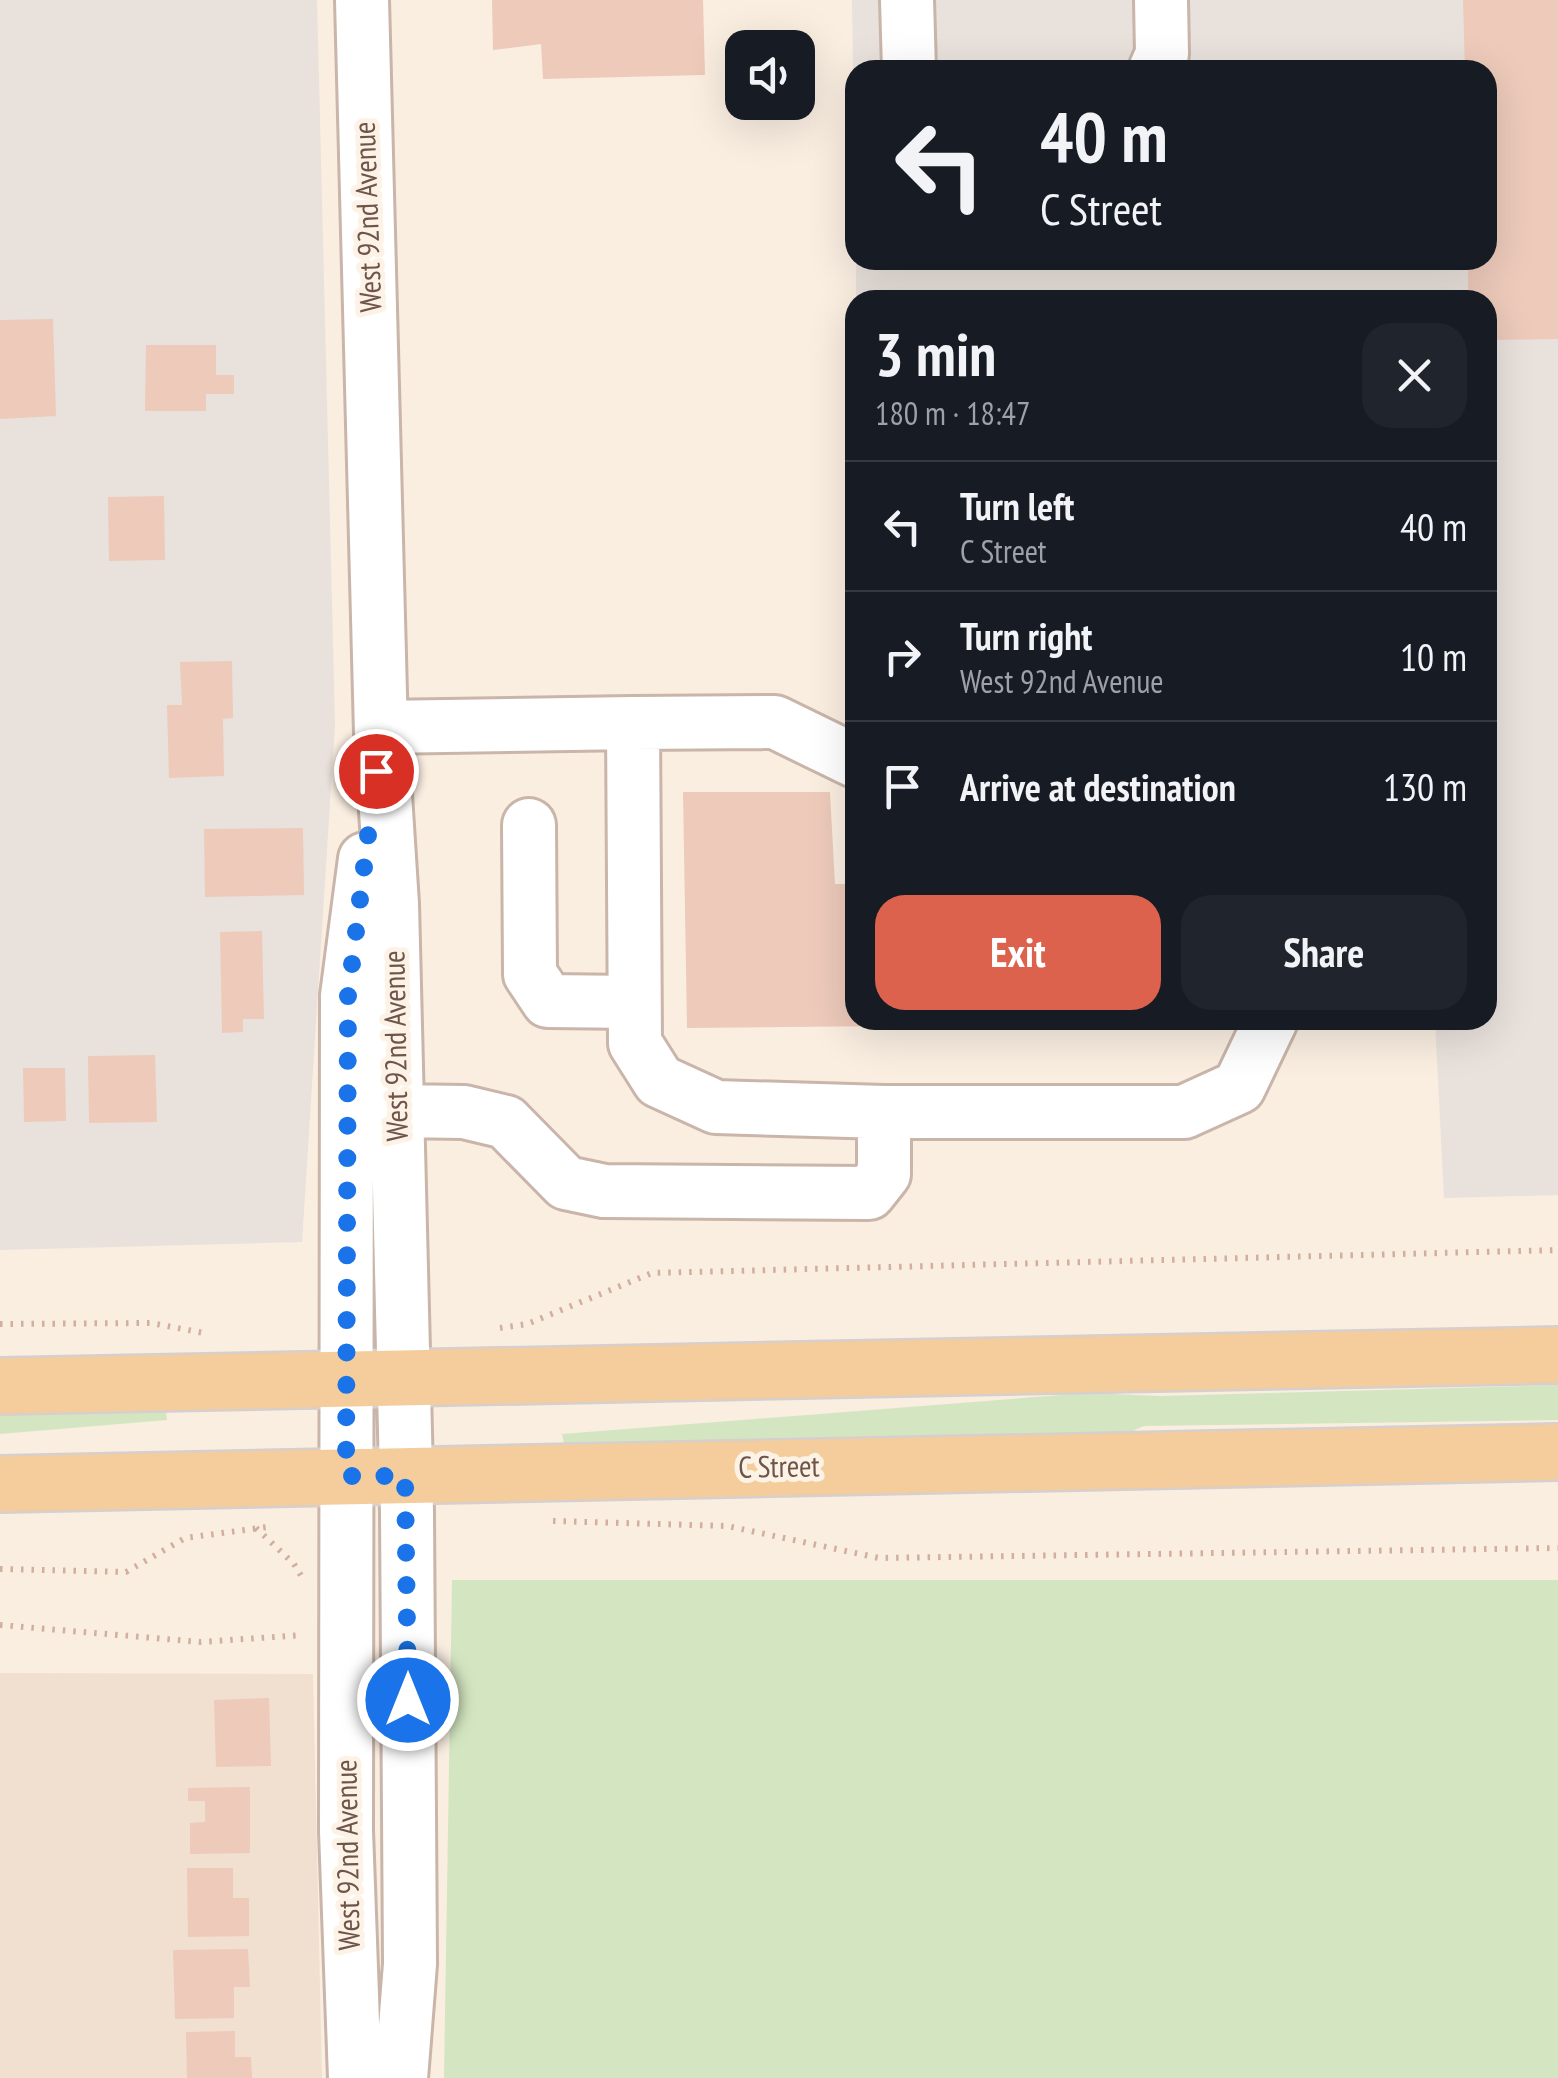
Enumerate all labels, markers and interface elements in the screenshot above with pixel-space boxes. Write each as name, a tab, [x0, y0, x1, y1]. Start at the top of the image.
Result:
map controls	[725, 30, 815, 120]
button: sound	[725, 30, 815, 120]
text: 40 m	[1040, 91, 1168, 181]
icon: left	[875, 100, 1005, 230]
street label: West 92nd Avenue	[344, 121, 389, 313]
text: C Street	[1040, 179, 1162, 237]
text: 3 min	[875, 315, 996, 393]
button: close	[1362, 323, 1467, 428]
text: 180 m · 18:47	[875, 392, 1030, 434]
text: Turn left	[960, 481, 1074, 530]
icon: left	[875, 499, 930, 554]
text: 40 m	[1400, 502, 1467, 551]
text: C Street	[960, 530, 1047, 572]
text: Turn right	[960, 611, 1092, 660]
icon: right	[875, 629, 930, 684]
text: 10 m	[1400, 632, 1467, 681]
text: West 92nd Avenue	[960, 660, 1164, 702]
pin	[334, 729, 419, 814]
icon: arrive	[349, 744, 404, 799]
icon: arrive	[875, 759, 930, 814]
text: Arrive at destination	[960, 762, 1236, 811]
text: 130 m	[1383, 762, 1467, 811]
button: Exit	[875, 895, 1161, 1010]
button: Share	[1181, 895, 1467, 1010]
street label: West 92nd Avenue	[373, 950, 416, 1142]
street label: C Street	[738, 1445, 821, 1486]
position arrow	[356, 1648, 460, 1752]
street label: West 92nd Avenue	[325, 1759, 368, 1951]

